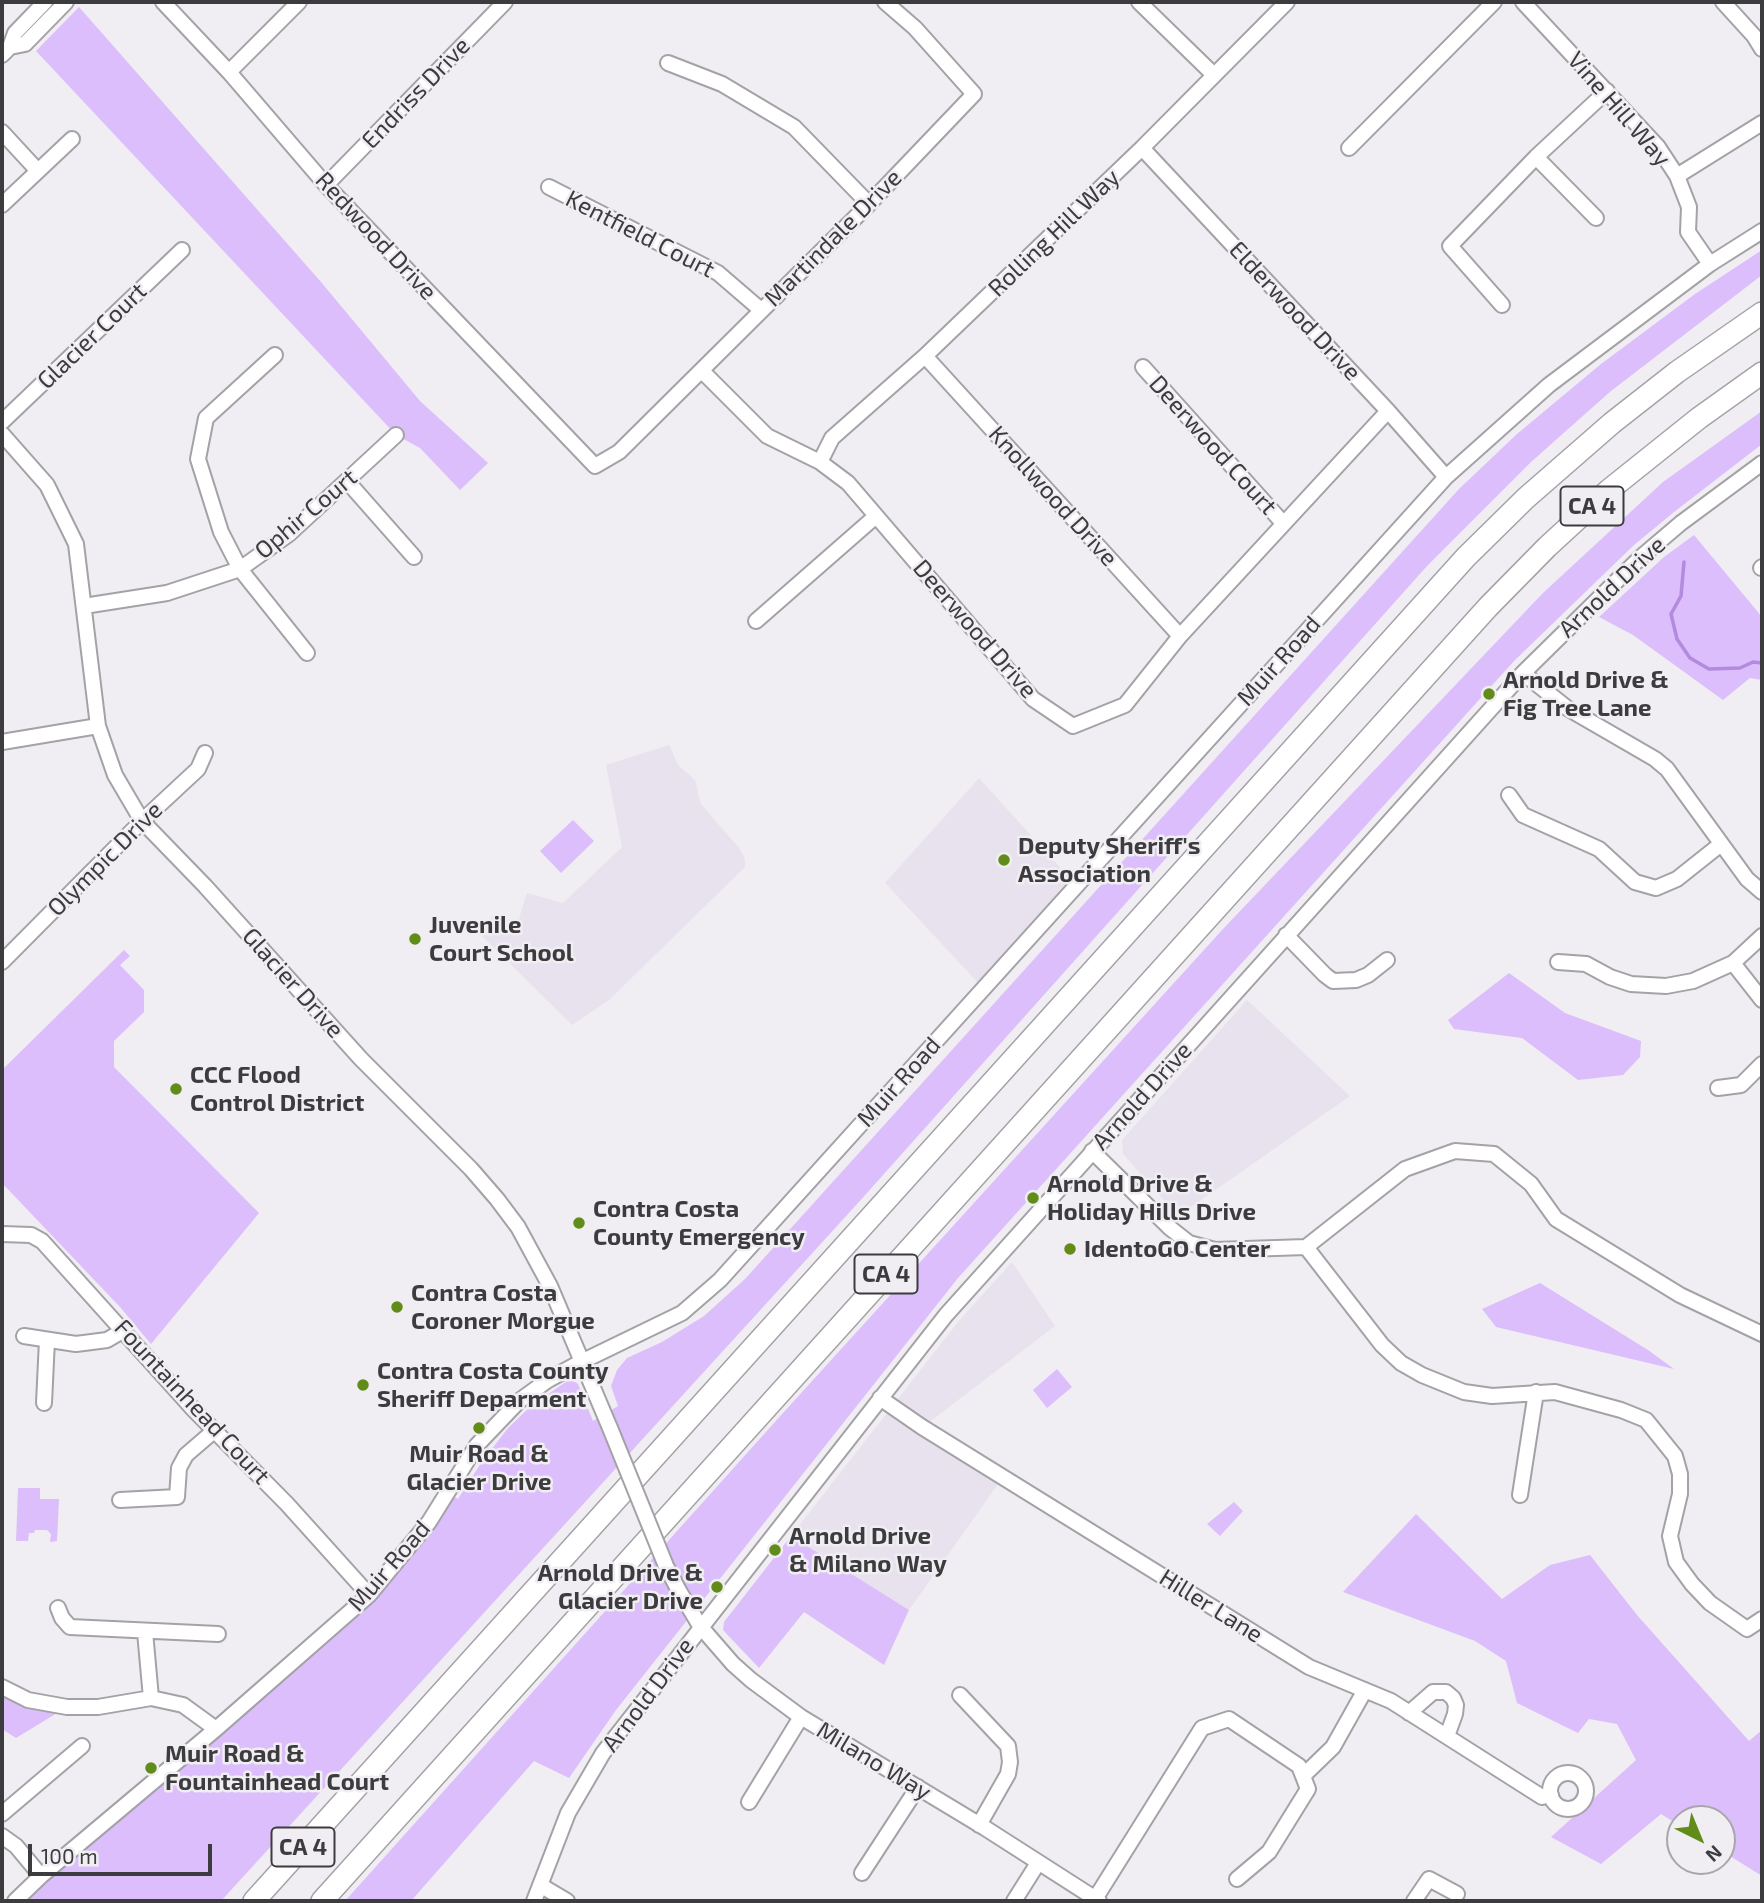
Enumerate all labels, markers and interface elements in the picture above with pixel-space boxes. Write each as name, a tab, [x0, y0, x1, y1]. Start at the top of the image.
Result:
street label: Endriss Drive	[356, 31, 476, 155]
street label: Vine Hill Way	[1561, 46, 1677, 172]
street label: Martindale Drive	[758, 163, 908, 313]
street label: Rolling Hill Way	[982, 163, 1126, 303]
street label: Redwood Drive	[309, 166, 443, 306]
street label: Kentfield Court	[561, 184, 719, 284]
street label: Elderwood Drive	[1223, 235, 1367, 387]
street label: Glacier Court	[31, 277, 153, 395]
street label: Deerwood Court	[1143, 370, 1283, 520]
street label: Knollwood Drive	[983, 420, 1123, 572]
street label: Ophir Court	[249, 463, 363, 565]
road number: CA 4	[1560, 486, 1624, 526]
street label: Arnold Drive	[1553, 530, 1671, 644]
street label: Deerwood Drive	[907, 554, 1043, 704]
street label: Muir Road	[1231, 610, 1327, 712]
place label: Arnold Drive & Fig Tree Lane	[1503, 666, 1669, 722]
marker: Arnold Drive & Fig Tree Lane	[1481, 686, 1497, 702]
street label: Olympic Drive	[42, 796, 168, 922]
place label: Deputy Sheriff's Association	[1018, 832, 1200, 888]
marker: Deputy Sheriff's Association	[996, 852, 1012, 868]
place label: Juvenile Court School	[429, 911, 574, 967]
street label: Glacier Drive	[236, 922, 350, 1044]
marker: Juvenile Court School	[407, 931, 423, 947]
street label: Muir Road	[851, 1031, 947, 1133]
street label: Arnold Drive	[1086, 1036, 1198, 1156]
place label: CCC Flood Control District	[190, 1061, 364, 1117]
marker: CCC Flood Control District	[168, 1081, 184, 1097]
place label: Arnold Drive & Holiday Hills Drive	[1047, 1170, 1256, 1226]
marker: Arnold Drive & Holiday Hills Drive	[1025, 1190, 1041, 1206]
place label: Contra Costa County Emergency	[593, 1195, 805, 1251]
marker: Contra Costa County Emergency	[571, 1215, 587, 1231]
place label: IdentoGO Center	[1084, 1235, 1270, 1263]
marker: IdentoGO Center	[1062, 1241, 1078, 1257]
road number: CA 4	[854, 1254, 917, 1294]
place label: Contra Costa Coroner Morgue	[411, 1279, 595, 1335]
marker: Contra Costa Coroner Morgue	[389, 1299, 405, 1315]
street label: Fountainhead Court	[108, 1314, 276, 1490]
place label: Contra Costa County Sheriff Deparment	[377, 1357, 609, 1413]
marker: Contra Costa County Sheriff Deparment	[355, 1377, 371, 1393]
marker: Muir Road & Glacier Drive	[471, 1420, 487, 1436]
place label: Muir Road & Glacier Drive	[406, 1440, 552, 1496]
street label: Muir Road	[342, 1515, 436, 1617]
place label: Arnold Drive & Milano Way	[789, 1522, 947, 1578]
marker: Arnold Drive & Milano Way	[767, 1542, 783, 1558]
place label: Arnold Drive & Glacier Drive	[537, 1559, 703, 1615]
street label: Hiller Lane	[1154, 1563, 1268, 1649]
marker: Arnold Drive & Glacier Drive	[709, 1579, 725, 1595]
street label: Arnold Drive	[596, 1632, 700, 1758]
street label: Milano Way	[811, 1716, 937, 1806]
place label: Muir Road & Fountainhead Court	[165, 1740, 389, 1796]
marker: Muir Road & Fountainhead Court	[143, 1760, 159, 1776]
north arrow	[1666, 1805, 1736, 1875]
road number: CA 4	[272, 1828, 334, 1866]
scale bar	[32, 1829, 215, 1873]
text: N	[1701, 1841, 1727, 1867]
text: 100 m	[41, 1843, 98, 1868]

